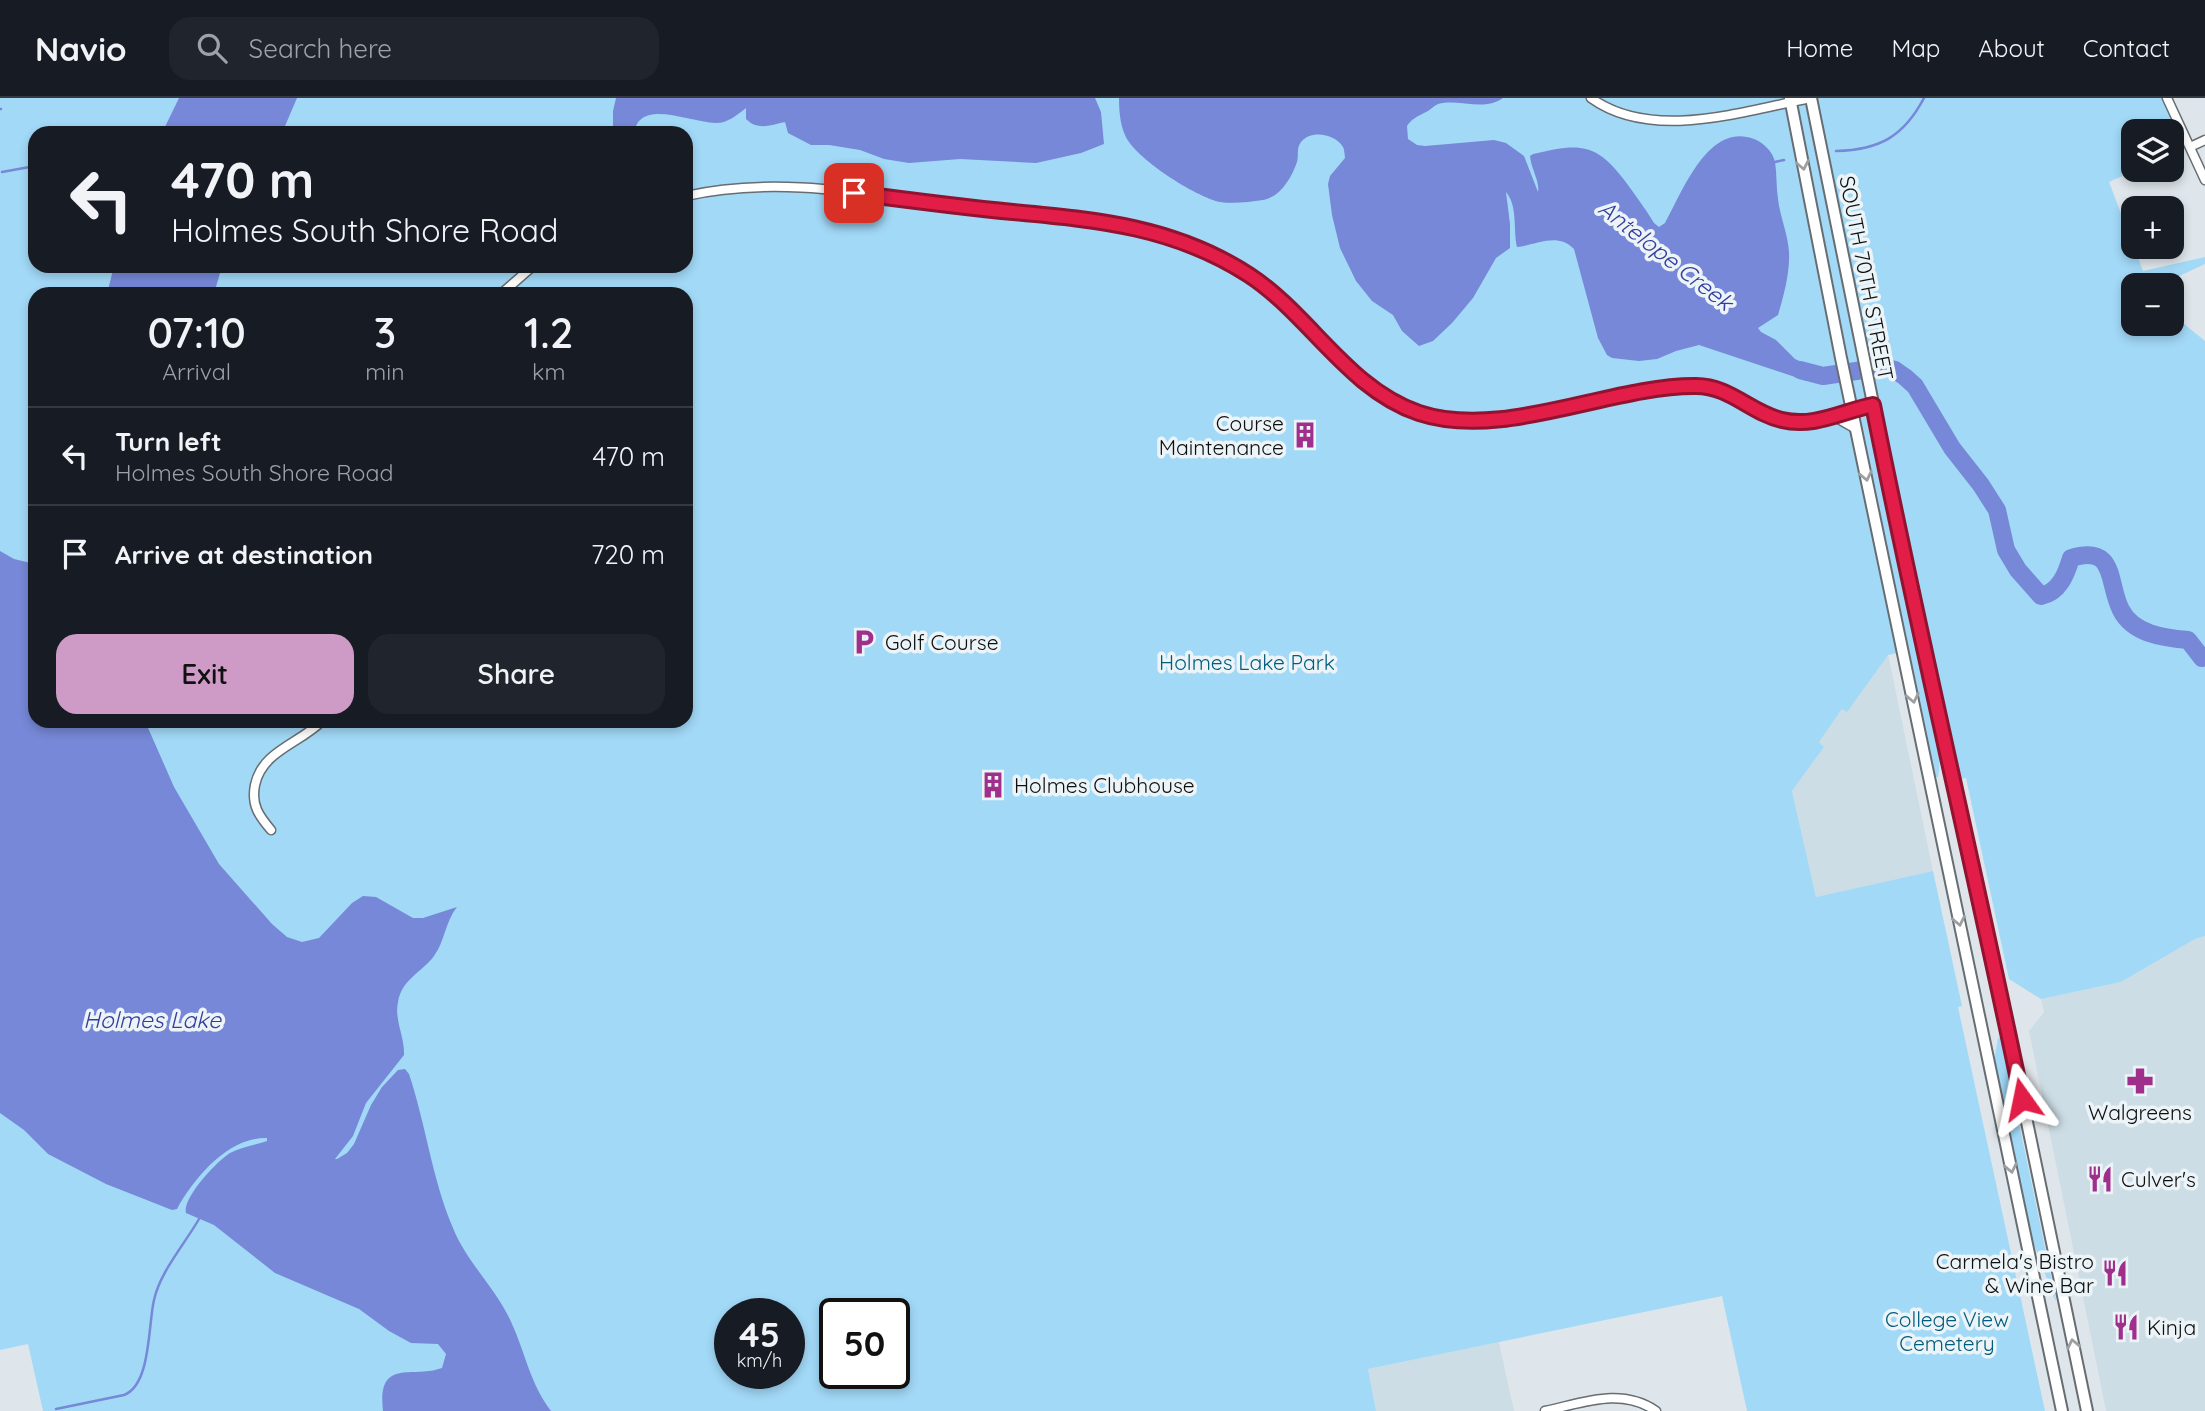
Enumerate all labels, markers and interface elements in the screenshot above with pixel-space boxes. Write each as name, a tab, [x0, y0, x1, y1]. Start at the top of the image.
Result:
search box	[169, 17, 659, 80]
text: Navio	[35, 28, 127, 69]
icon: search	[193, 29, 231, 67]
text: Search here	[249, 32, 392, 65]
text: Home	[1786, 33, 1853, 63]
text: Map	[1891, 33, 1940, 63]
text: About	[1978, 33, 2045, 63]
text: Contact	[2083, 33, 2170, 63]
map controls	[2121, 119, 2184, 336]
button: layers	[2121, 119, 2184, 182]
text: 470 m	[171, 149, 314, 210]
icon: left	[56, 154, 147, 245]
one-way arrow	[1795, 159, 1810, 171]
pin	[824, 163, 884, 223]
street label: SOUTH 70TH STREET	[1834, 173, 1900, 383]
icon: arrive	[835, 174, 873, 212]
water label: Antelope Creek	[1593, 193, 1740, 318]
button: +	[2121, 196, 2184, 259]
text: Holmes South Shore Road	[171, 210, 558, 250]
button: −	[2121, 273, 2184, 336]
text: 07:10	[148, 306, 246, 359]
text: 3	[374, 306, 396, 359]
text: 1.2	[524, 306, 573, 359]
text: Arrival	[162, 357, 231, 386]
text: min	[365, 357, 405, 386]
text: km	[532, 357, 565, 386]
place label: Course Maintenance	[1159, 410, 1284, 460]
building icon: Course Maintenance	[1290, 420, 1320, 450]
text: Turn left	[115, 425, 222, 458]
icon: left	[56, 437, 94, 475]
text: 470 m	[592, 440, 665, 473]
text: Holmes South Shore Road	[115, 458, 393, 487]
one-way arrow	[1858, 470, 1873, 482]
icon: arrive	[56, 535, 94, 573]
text: Arrive at destination	[115, 538, 373, 571]
text: 720 m	[591, 538, 665, 571]
parking icon: Golf Course	[849, 627, 879, 657]
place label: Golf Course	[885, 629, 999, 655]
button: Exit	[56, 634, 354, 714]
button: Share	[368, 634, 665, 714]
park label: Holmes Lake Park	[1159, 649, 1335, 675]
one-way arrow	[1905, 692, 1920, 704]
building icon: Holmes Clubhouse	[978, 770, 1008, 800]
place label: Holmes Clubhouse	[1014, 772, 1195, 798]
one-way arrow	[1951, 915, 1966, 927]
water label: Holmes Lake	[83, 1005, 222, 1034]
position arrow	[1985, 1062, 2059, 1136]
pharmacy icon: Walgreens	[2125, 1066, 2155, 1096]
place label: Walgreens	[2088, 1099, 2192, 1125]
one-way arrow	[2002, 1162, 2017, 1174]
restaurant icon: Culver's	[2085, 1164, 2115, 1194]
place label: Culver's	[2121, 1166, 2196, 1192]
place label: Carmela's Bistro & Wine Bar	[1936, 1248, 2094, 1298]
restaurant icon: Carmela's Bistro & Wine Bar	[2100, 1258, 2130, 1288]
speed limit sign: 50	[819, 1298, 910, 1389]
park label: College View Cemetery	[1885, 1306, 2009, 1356]
text: 45	[739, 1312, 780, 1356]
restaurant icon: Kinja	[2111, 1312, 2141, 1342]
place label: Kinja	[2147, 1314, 2196, 1340]
one-way arrow	[2066, 1338, 2081, 1350]
text: km/h	[737, 1349, 782, 1372]

